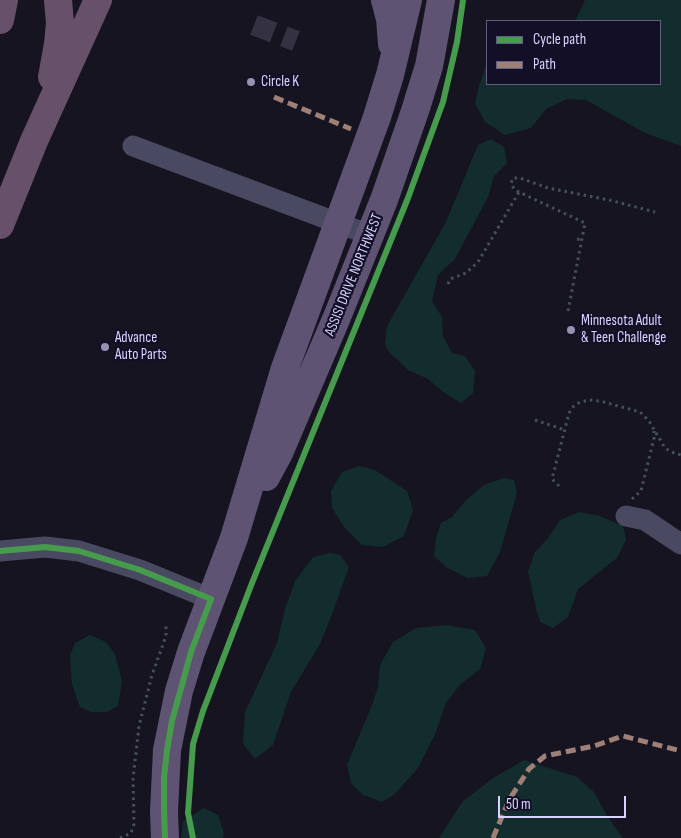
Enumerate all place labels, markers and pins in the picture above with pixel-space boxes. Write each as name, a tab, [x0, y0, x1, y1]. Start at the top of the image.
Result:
place label: Circle K	[261, 73, 299, 91]
marker: Circle K	[245, 76, 257, 88]
place label: Minnesota Adult & Teen Challenge	[581, 312, 666, 347]
marker: Minnesota Adult & Teen Challenge	[565, 324, 577, 336]
place label: Advance Auto Parts	[115, 329, 167, 364]
marker: Advance Auto Parts	[99, 341, 111, 353]

